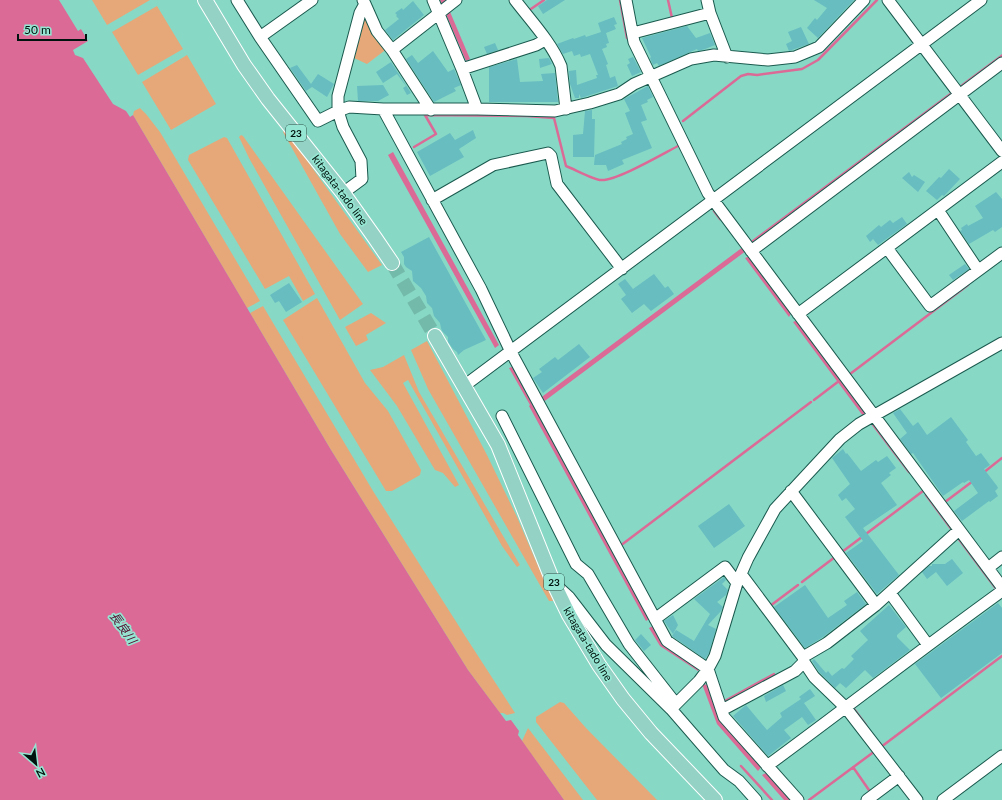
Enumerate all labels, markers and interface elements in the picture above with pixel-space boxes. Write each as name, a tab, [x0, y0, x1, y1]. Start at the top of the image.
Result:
scale bar	[18, 16, 86, 42]
text: 50 m	[24, 22, 51, 37]
road number: 23	[286, 125, 306, 141]
street label: kitagata-tado line	[310, 152, 371, 227]
road number: 23	[544, 574, 564, 590]
street label: kitagata-tado line	[561, 604, 616, 683]
water label: 長良川	[107, 609, 141, 648]
north arrow	[16, 744, 56, 784]
text: N	[34, 766, 48, 781]

